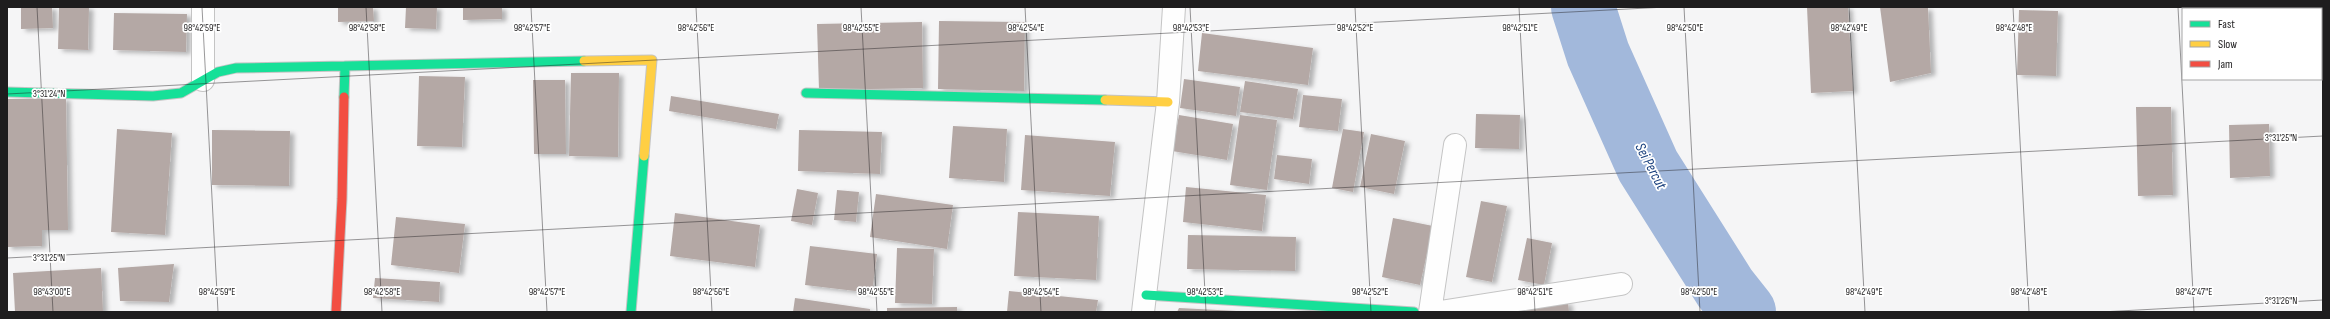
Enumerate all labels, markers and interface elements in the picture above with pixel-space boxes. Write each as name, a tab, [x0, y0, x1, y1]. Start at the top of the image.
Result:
legend	[2182, 8, 2322, 80]
text: Fast	[2218, 17, 2235, 32]
text: 98°42'59"E	[184, 22, 220, 34]
text: 98°42'58"E	[349, 22, 385, 34]
text: 98°42'57"E	[514, 22, 550, 34]
text: 98°42'56"E	[678, 22, 714, 34]
text: 98°42'55"E	[843, 22, 879, 34]
text: 98°42'54"E	[1008, 22, 1044, 34]
text: 98°42'53"E	[1173, 22, 1209, 34]
text: 98°42'52"E	[1337, 22, 1373, 34]
text: 98°42'51"E	[1502, 22, 1538, 34]
text: 98°42'50"E	[1667, 22, 1703, 34]
text: 98°42'49"E	[1831, 22, 1868, 34]
text: 98°42'48"E	[1996, 22, 2032, 34]
text: Slow	[2218, 37, 2237, 52]
text: Jam	[2217, 57, 2233, 72]
text: 3°31'24"N	[33, 88, 65, 100]
text: 3°31'25"N	[2265, 132, 2297, 144]
water label: Sei Percut	[1630, 140, 1671, 193]
text: 3°31'25"N	[33, 252, 65, 264]
text: 98°43'00"E	[33, 286, 71, 298]
text: 98°42'59"E	[199, 286, 235, 298]
text: 98°42'58"E	[364, 286, 400, 298]
text: 98°42'57"E	[529, 286, 565, 298]
text: 98°42'56"E	[693, 286, 729, 298]
text: 98°42'55"E	[858, 286, 894, 298]
text: 98°42'54"E	[1023, 286, 1059, 298]
text: 98°42'53"E	[1187, 286, 1223, 298]
text: 98°42'52"E	[1352, 286, 1388, 298]
text: 98°42'51"E	[1517, 286, 1553, 298]
text: 98°42'50"E	[1681, 286, 1717, 298]
text: 98°42'49"E	[1846, 286, 1883, 298]
text: 98°42'48"E	[2011, 286, 2047, 298]
text: 98°42'47"E	[2176, 286, 2212, 298]
text: 3°31'26"N	[2265, 295, 2297, 307]

